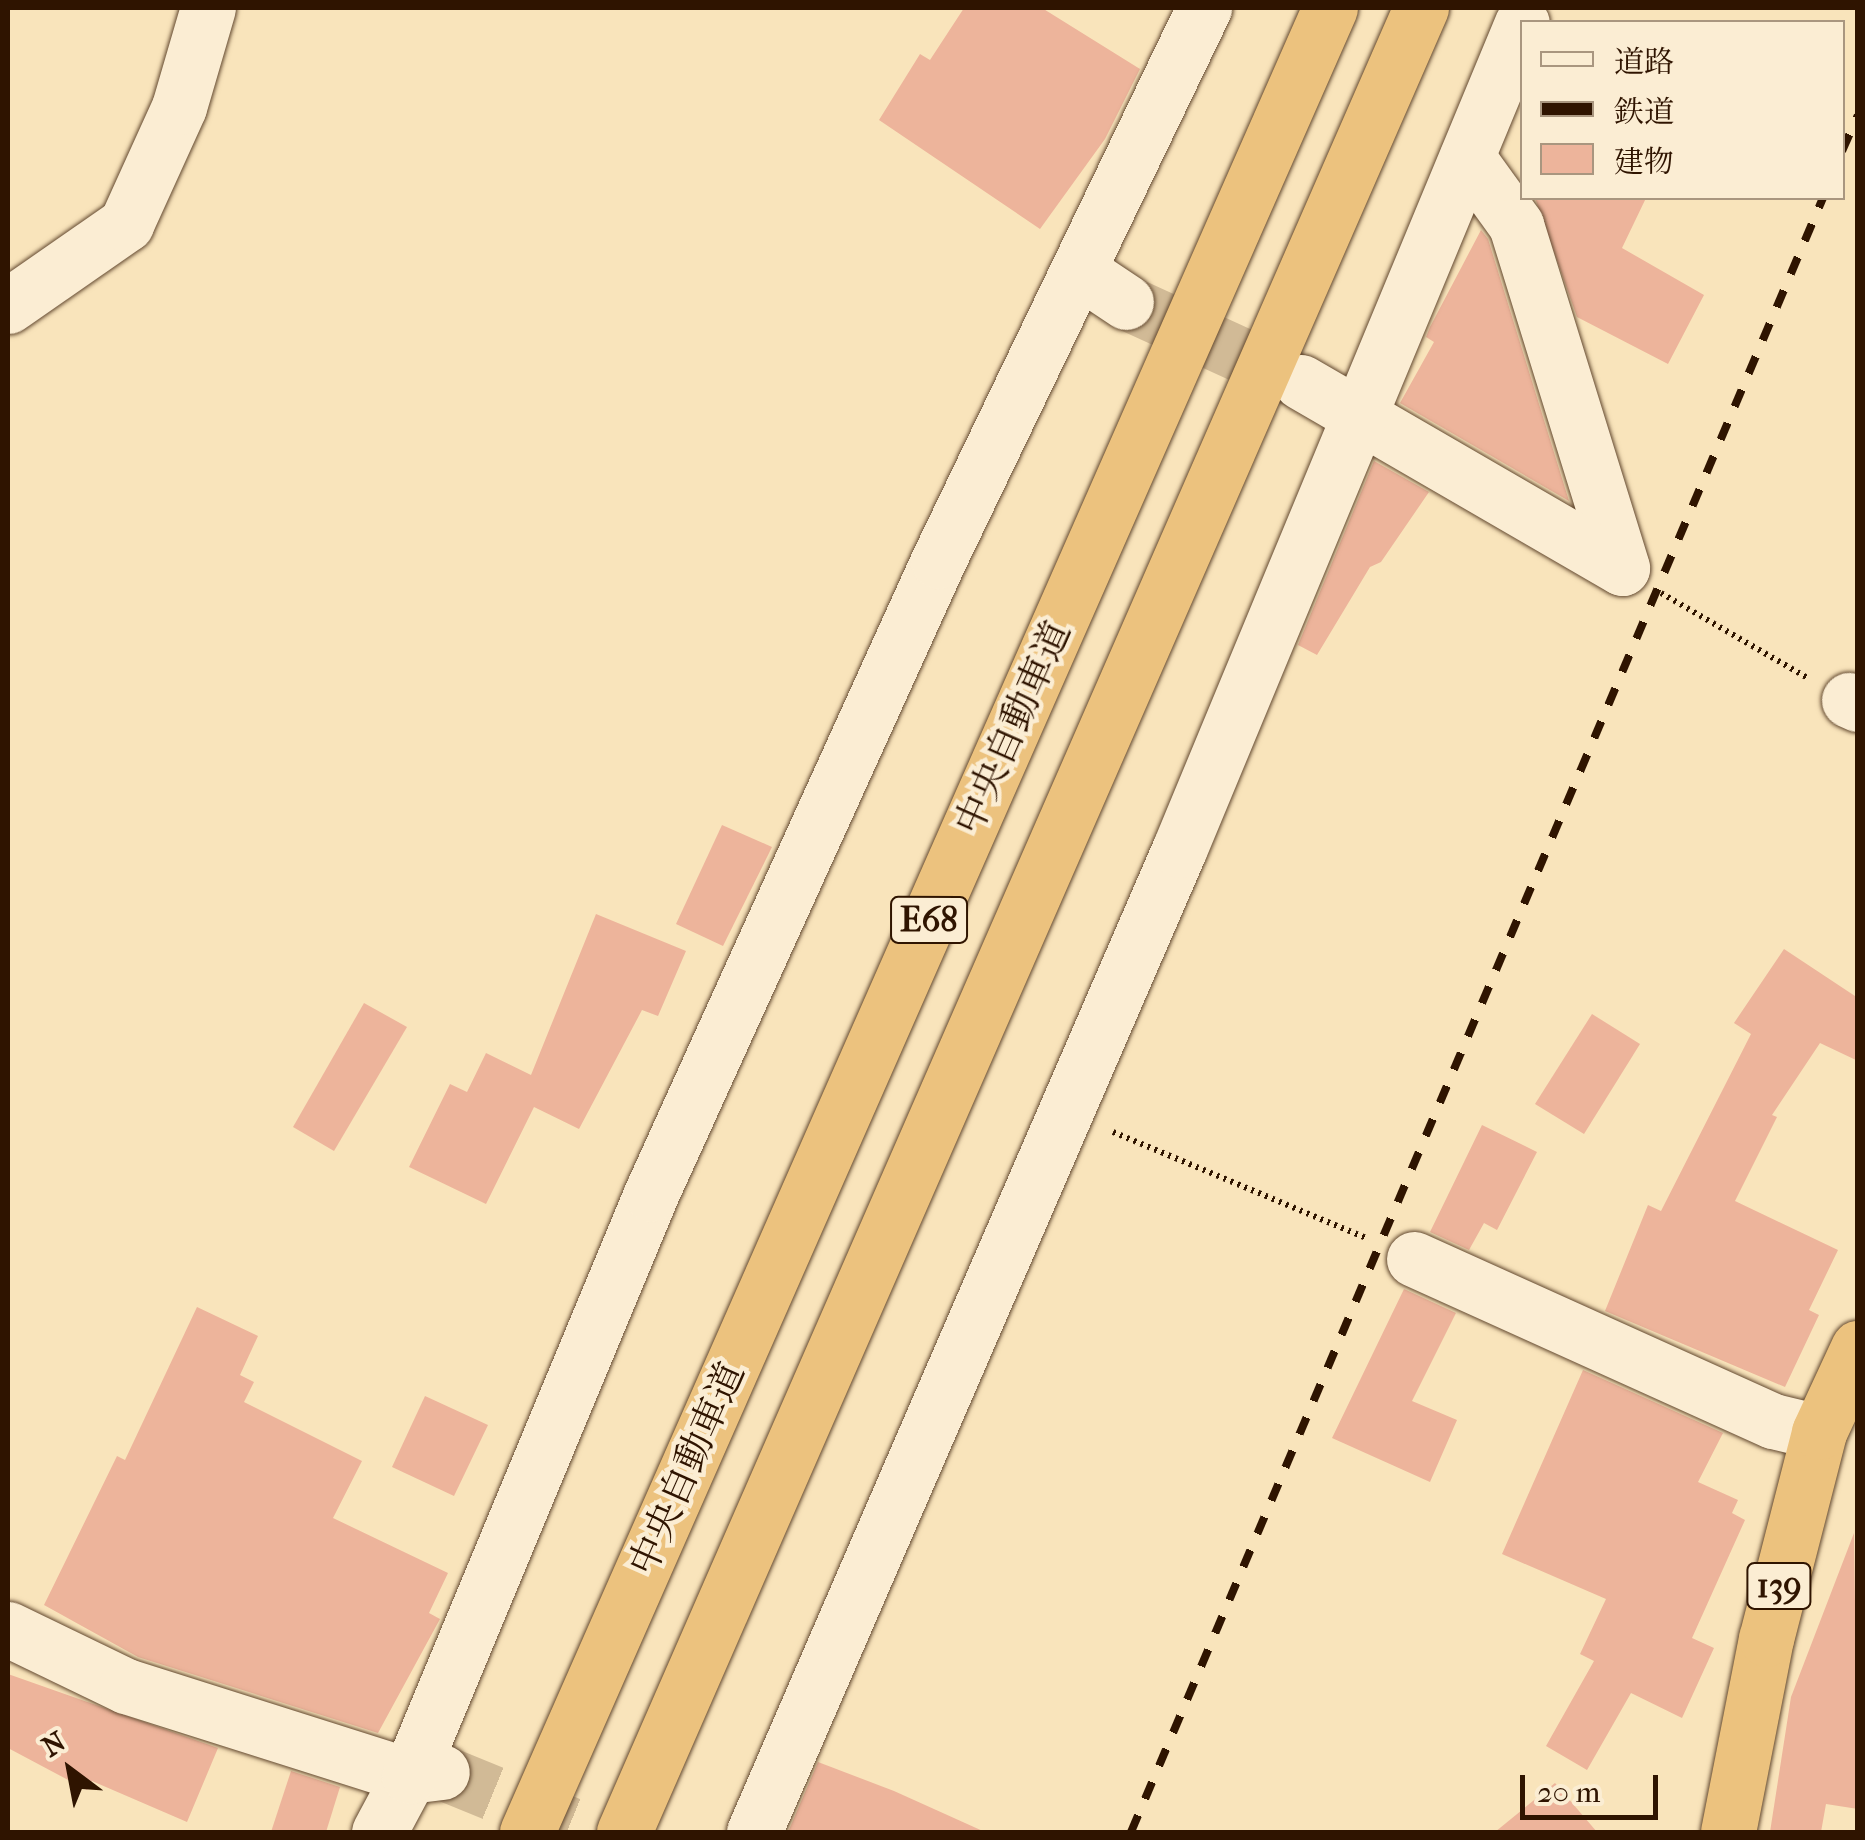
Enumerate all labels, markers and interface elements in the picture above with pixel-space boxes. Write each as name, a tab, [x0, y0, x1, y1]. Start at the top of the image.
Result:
legend	[1520, 20, 1845, 200]
text: 道路	[1614, 45, 1674, 80]
text: 鉄道	[1614, 95, 1674, 130]
text: 建物	[1614, 145, 1674, 180]
street label: 中央自動車道	[946, 615, 1080, 841]
road number: E68	[889, 890, 969, 950]
street label: 中央自動車道	[620, 1356, 754, 1582]
road number: 139	[1744, 1556, 1814, 1616]
north arrow	[20, 1720, 120, 1820]
text: N	[36, 1725, 72, 1764]
scale bar	[1525, 1755, 1662, 1817]
text: 20 m	[1537, 1775, 1600, 1810]

